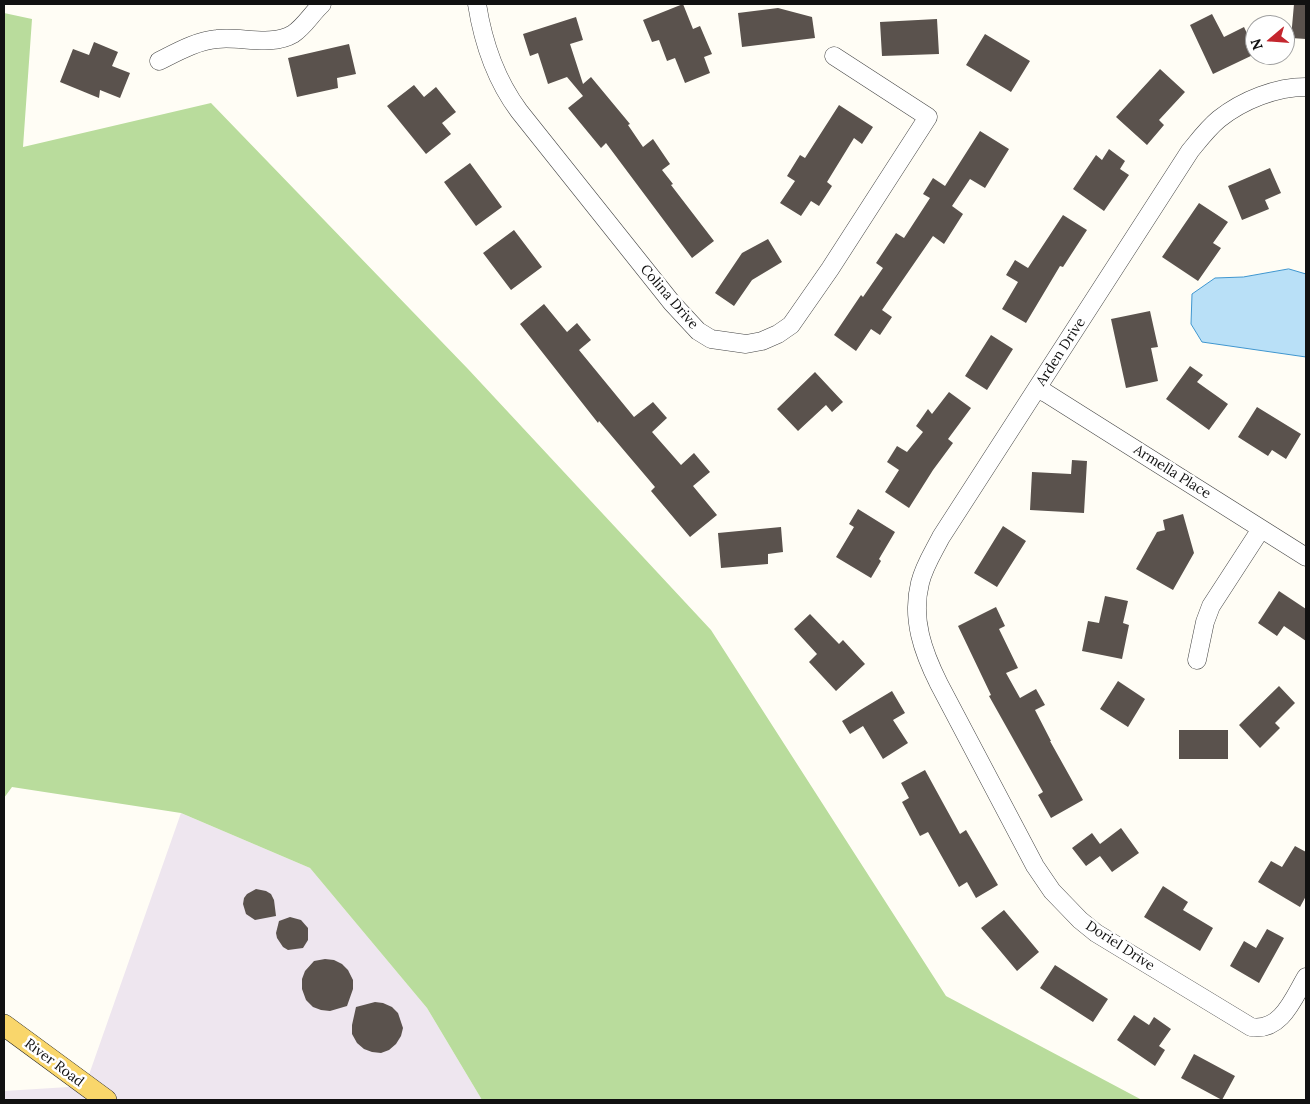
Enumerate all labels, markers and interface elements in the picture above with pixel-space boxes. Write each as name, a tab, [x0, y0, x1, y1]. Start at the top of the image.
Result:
north arrow	[1245, 15, 1295, 65]
text: N	[1246, 36, 1267, 52]
street label: Colina Drive	[636, 261, 702, 333]
street label: Arden Drive	[1033, 315, 1089, 389]
street label: Armella Place	[1130, 442, 1214, 502]
street label: Doriel Drive	[1082, 918, 1158, 974]
street label: River Road	[21, 1035, 87, 1091]

